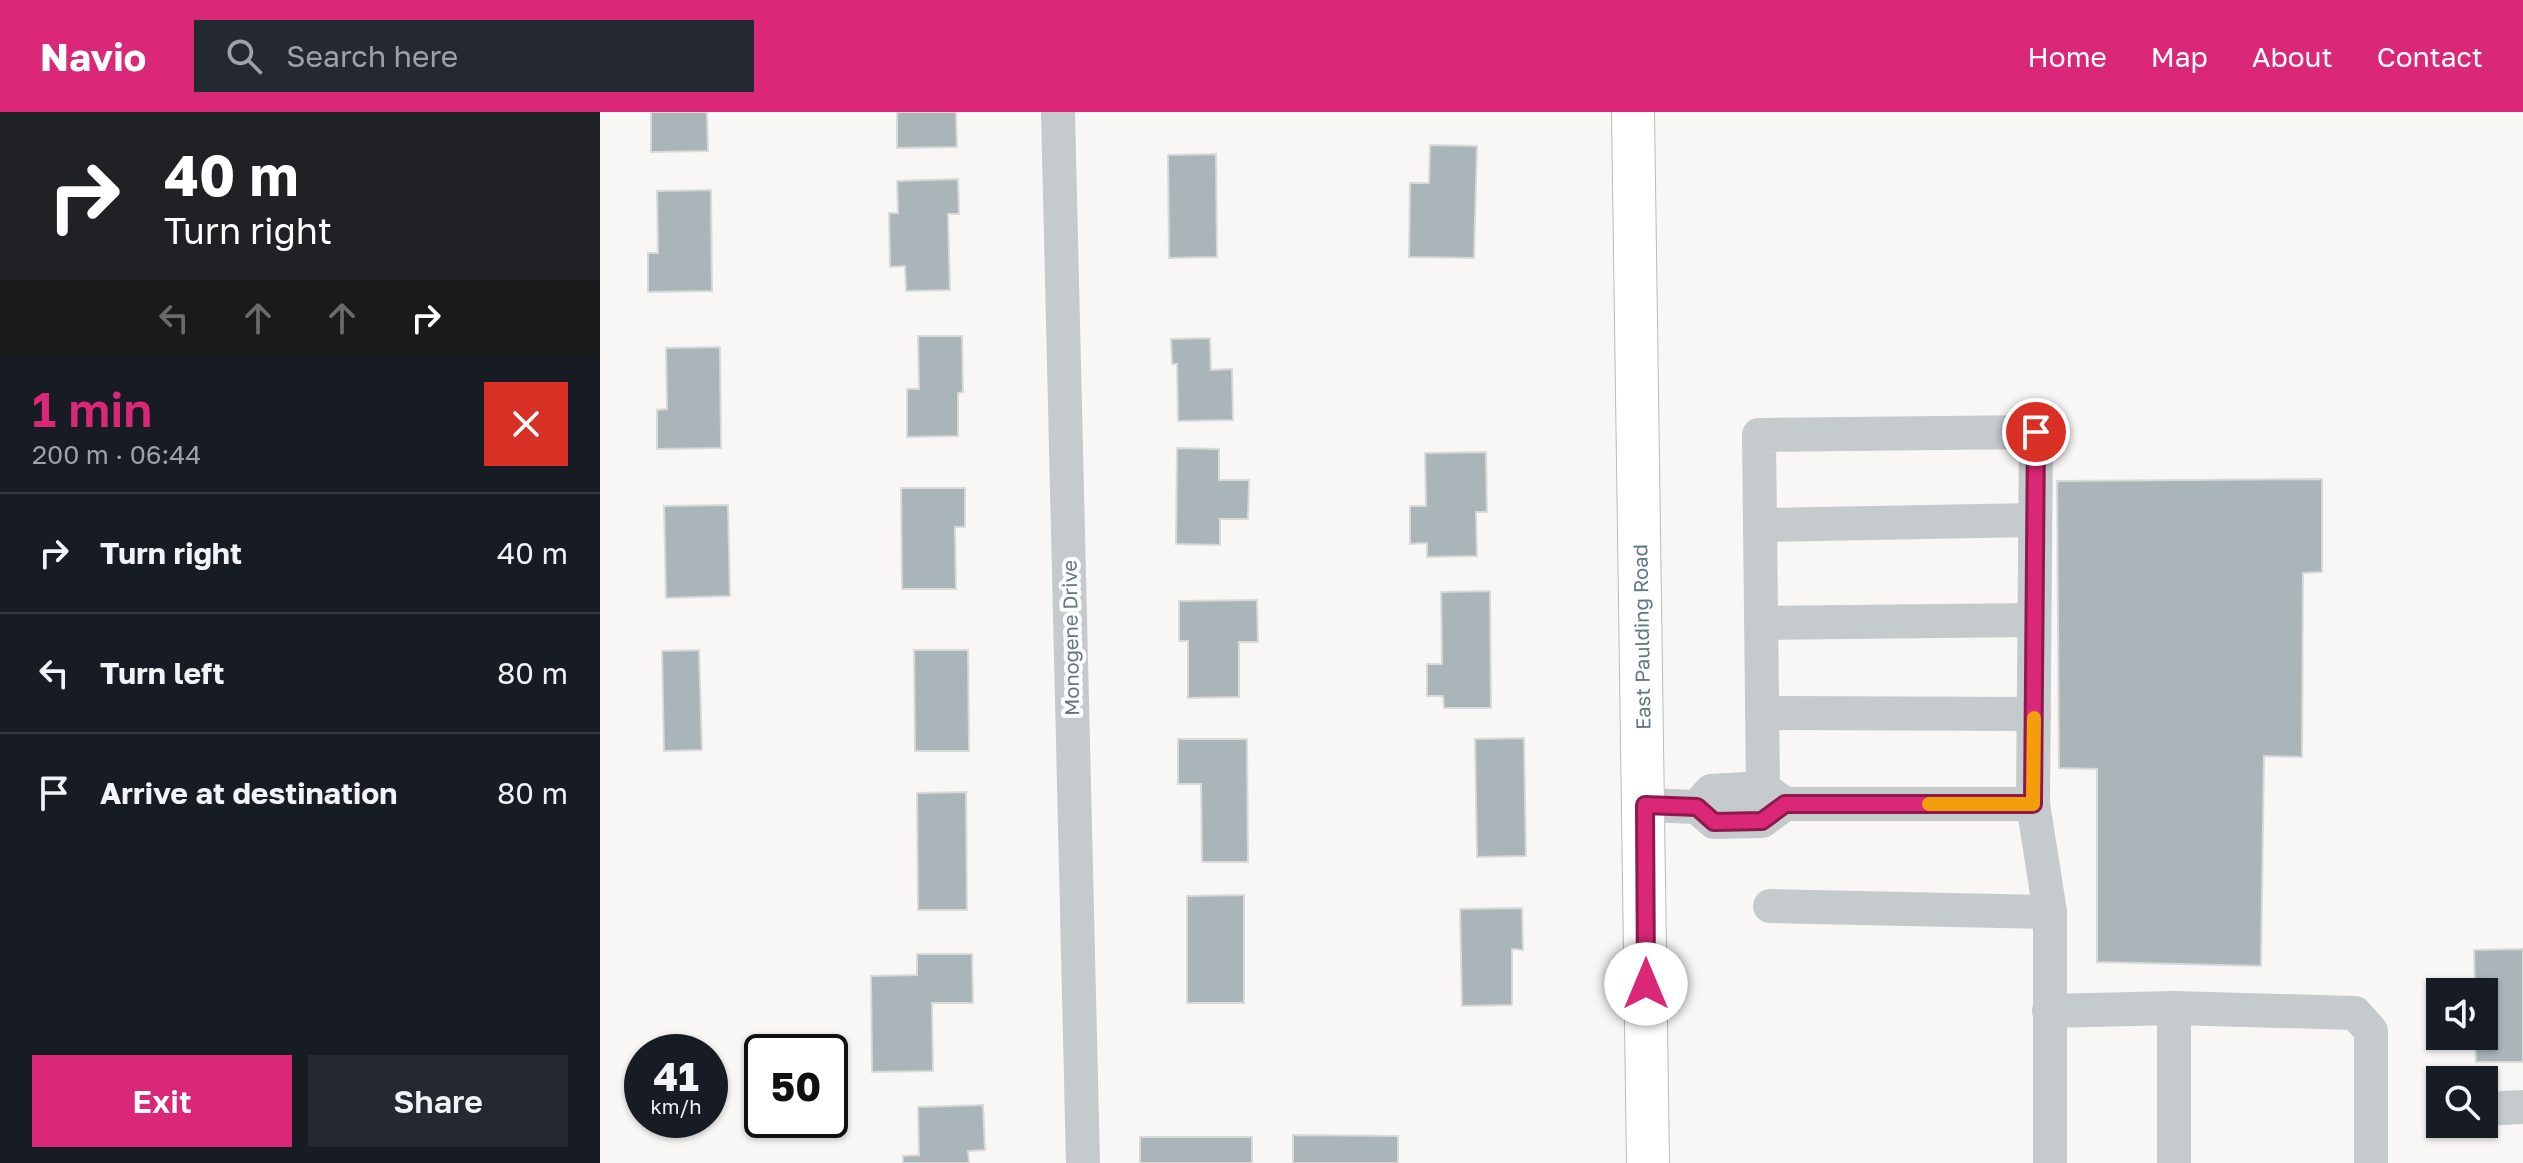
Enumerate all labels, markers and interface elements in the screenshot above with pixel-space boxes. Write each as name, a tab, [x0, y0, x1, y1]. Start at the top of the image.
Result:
search box	[194, 20, 754, 92]
text: Navio	[40, 34, 146, 79]
icon: search	[222, 34, 266, 78]
text: Search here	[286, 38, 458, 74]
text: Home	[2028, 40, 2107, 73]
text: Map	[2151, 40, 2208, 73]
text: About	[2252, 40, 2333, 73]
text: Contact	[2377, 40, 2483, 73]
text: 40 m	[164, 141, 298, 208]
icon: right	[32, 144, 136, 248]
text: Turn right	[164, 209, 332, 252]
icon: left	[152, 296, 196, 340]
icon: ahead	[236, 296, 280, 340]
icon: ahead	[320, 296, 364, 340]
icon: right	[404, 296, 448, 340]
text: 1 min	[32, 380, 152, 438]
button: close	[484, 382, 568, 466]
pin	[2002, 398, 2070, 466]
icon: arrive	[2014, 410, 2058, 454]
text: 200 m · 06:44	[32, 439, 201, 470]
icon: right	[32, 531, 76, 575]
text: Turn right	[100, 535, 242, 571]
text: 40 m	[497, 535, 568, 571]
street label: East Paulding Road	[1627, 544, 1655, 730]
street label: Monogene Drive	[1057, 560, 1083, 716]
icon: left	[32, 651, 76, 695]
text: Turn left	[100, 655, 225, 691]
text: 80 m	[497, 655, 568, 691]
icon: arrive	[32, 771, 76, 815]
text: Arrive at destination	[100, 775, 397, 811]
text: 80 m	[497, 775, 568, 811]
position arrow	[1604, 942, 1688, 1026]
map controls	[2426, 978, 2498, 1138]
button: sound	[2426, 978, 2498, 1050]
speed limit sign: 50	[744, 1034, 848, 1138]
text: 41	[653, 1052, 699, 1100]
button: Exit	[32, 1055, 292, 1147]
button: Share	[308, 1055, 568, 1147]
button: search	[2426, 1066, 2498, 1138]
text: km/h	[651, 1094, 701, 1118]

